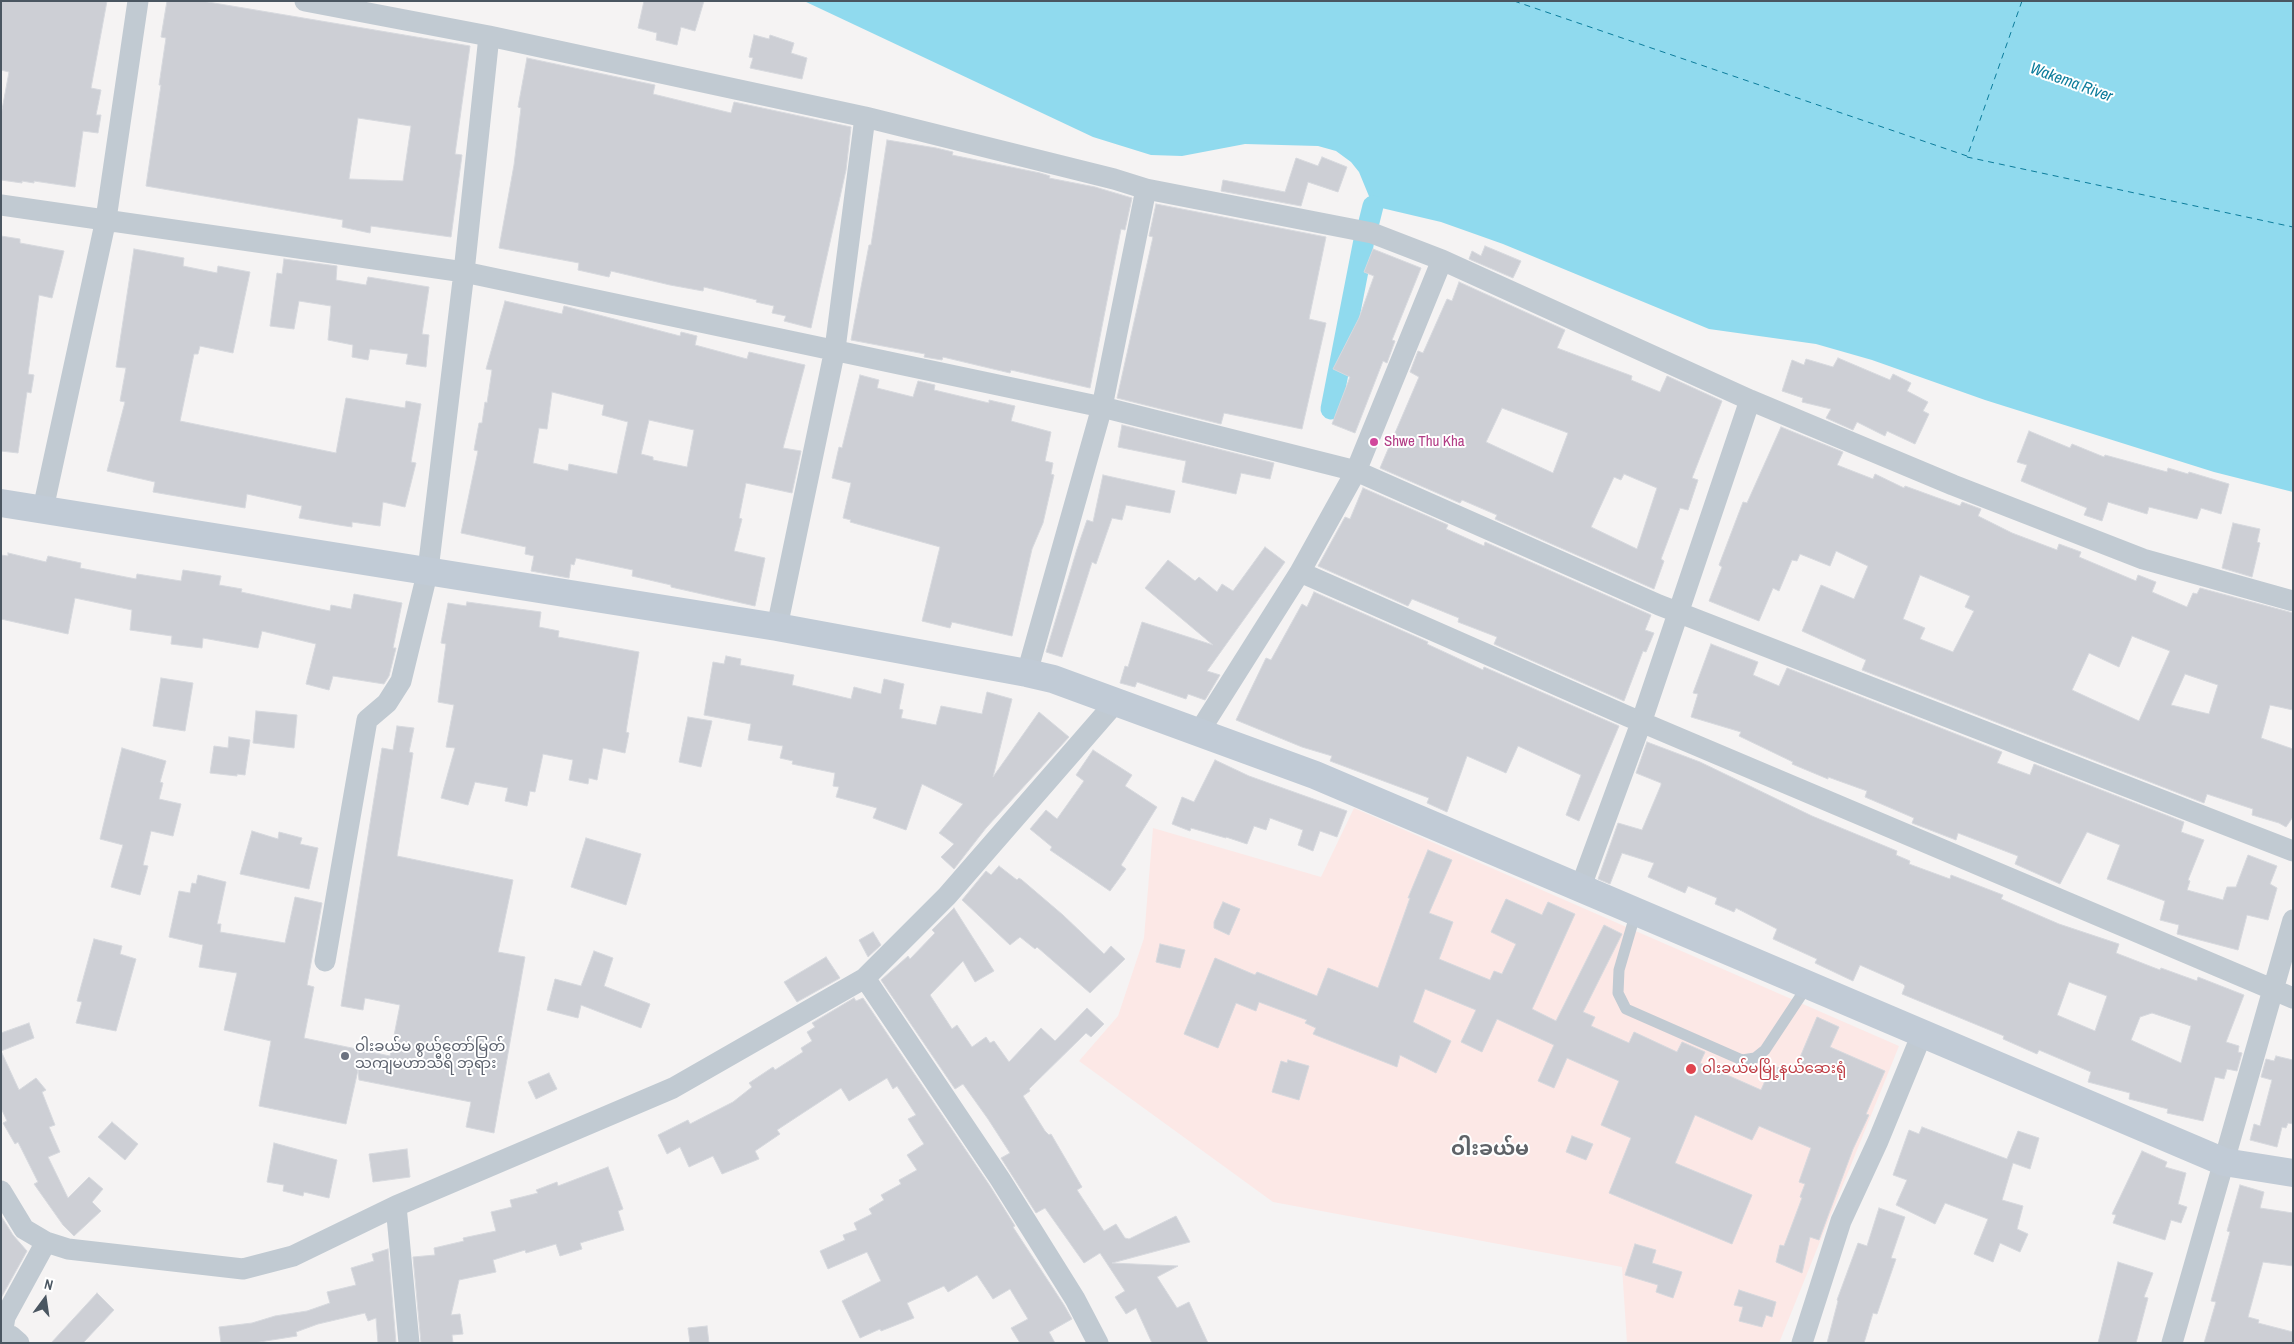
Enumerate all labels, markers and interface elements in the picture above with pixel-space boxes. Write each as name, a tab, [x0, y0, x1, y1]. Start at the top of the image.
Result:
water label: Wakema River	[2027, 59, 2115, 107]
place label: Shwe Thu Kha	[1384, 433, 1465, 451]
marker: Shwe Thu Kha	[1368, 436, 1380, 448]
place label: ဝါးခယ်မ စွယ်တော်မြတ် သကျမဟာသီရိ ဘုရား	[355, 1038, 505, 1073]
marker: ဝါးခယ်မ စွယ်တော်မြတ် သကျမဟာသီရိ ဘုရား	[339, 1050, 351, 1062]
place label: ဝါးခယ်မမြို့နယ်ဆေးရုံ	[1702, 1060, 1846, 1078]
marker: ဝါးခယ်မမြို့နယ်ဆေးရုံ	[1684, 1062, 1698, 1076]
district label: ဝါးခယ်မ	[1451, 1138, 1529, 1162]
north arrow	[20, 1274, 70, 1324]
text: N	[42, 1275, 55, 1294]

